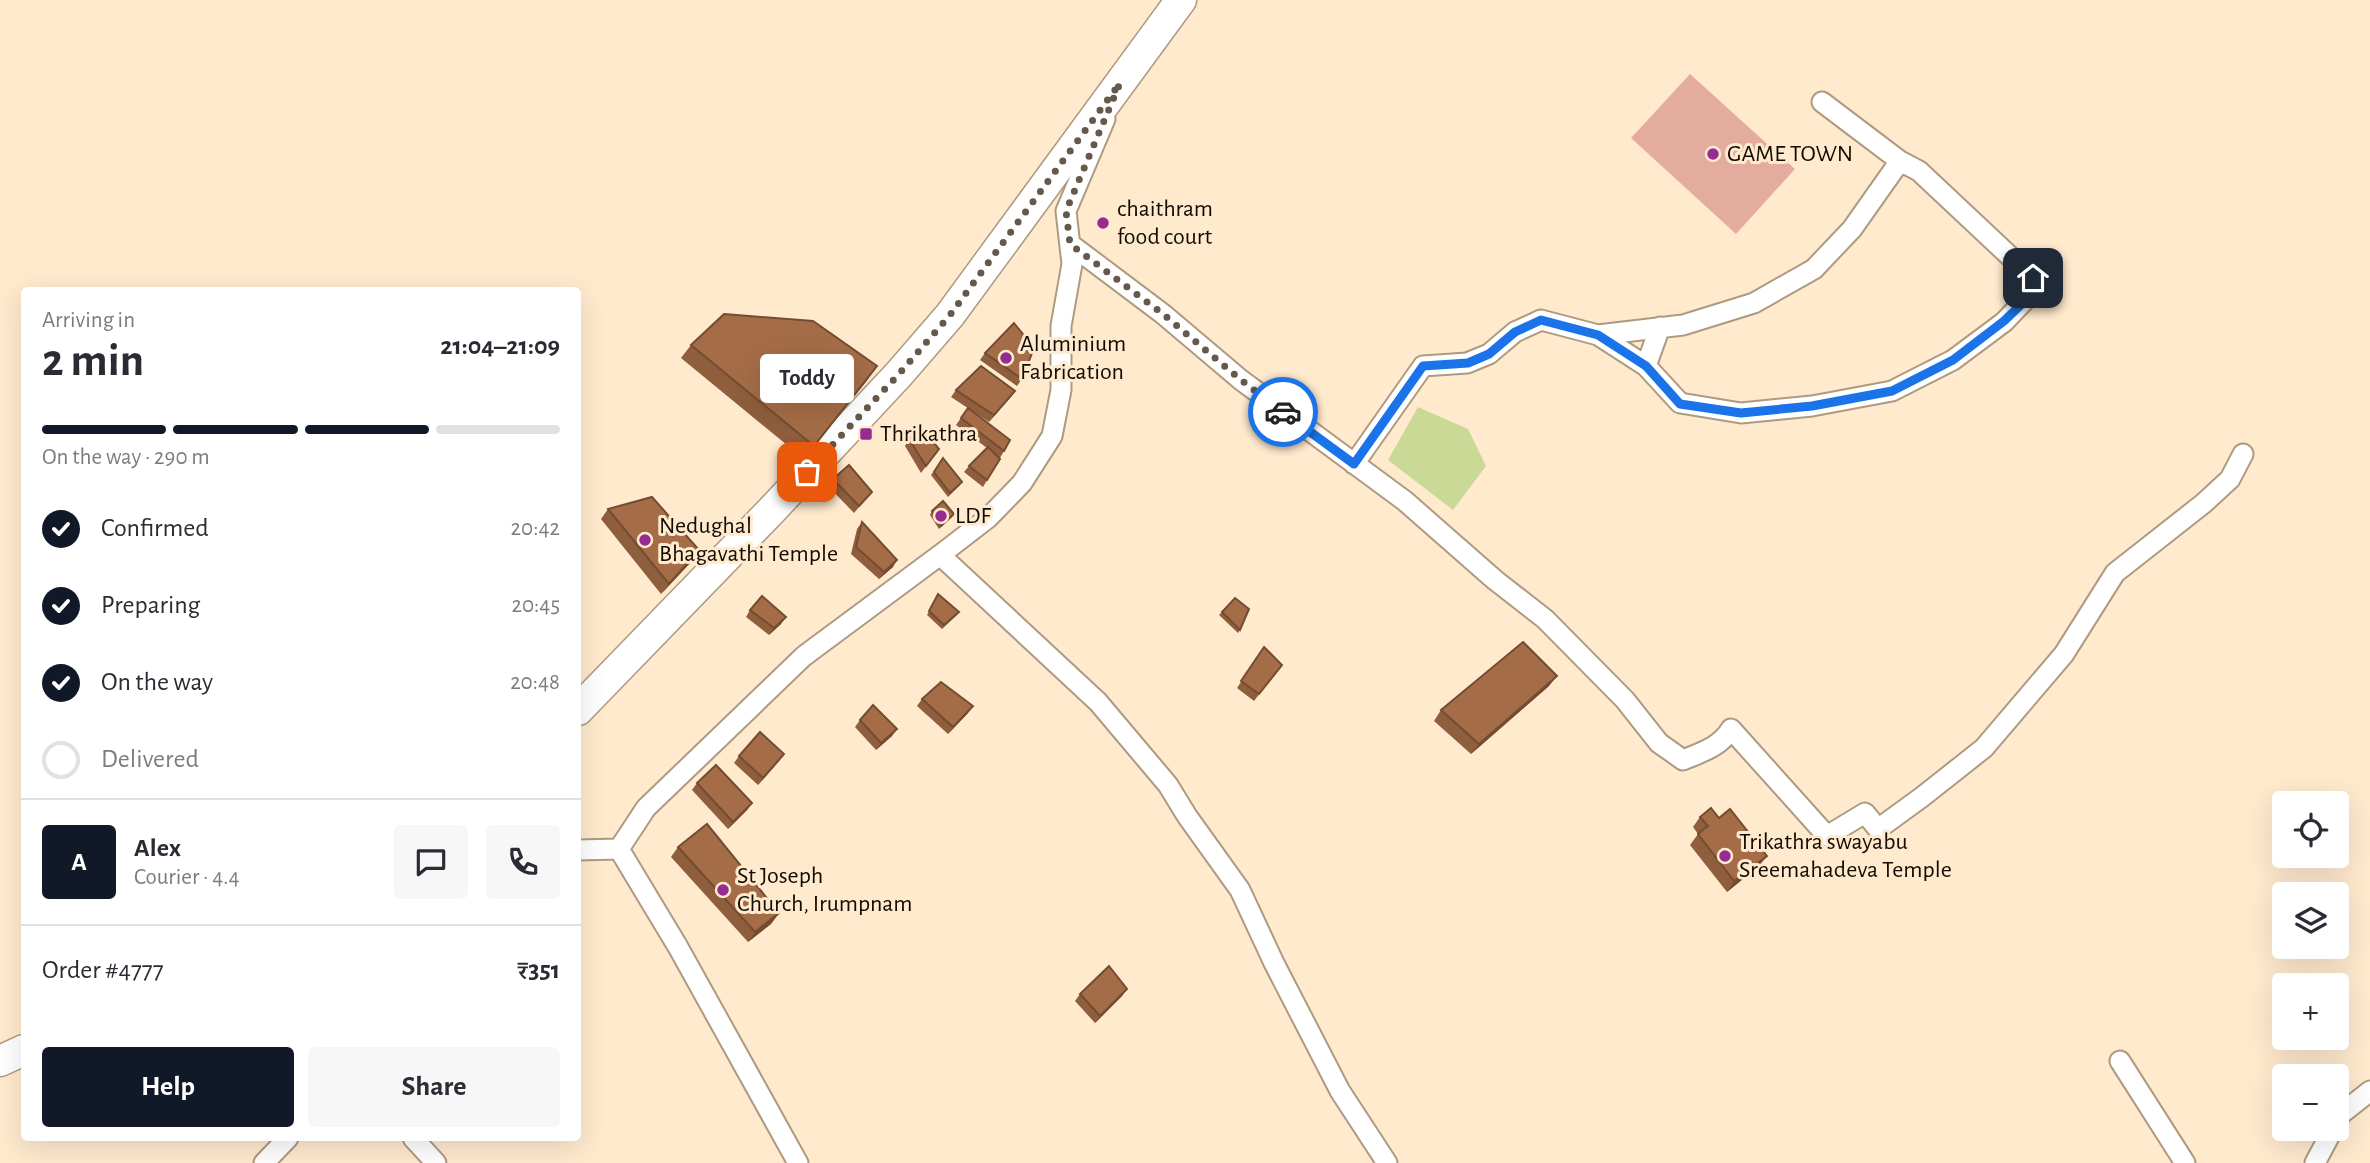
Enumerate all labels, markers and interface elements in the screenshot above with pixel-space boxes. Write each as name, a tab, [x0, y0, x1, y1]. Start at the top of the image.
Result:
place label: GAME TOWN	[1727, 142, 1853, 166]
marker: GAME TOWN	[1705, 146, 1721, 162]
place label: chaithram food court	[1117, 197, 1213, 249]
marker: chaithram food court	[1095, 215, 1111, 231]
pin	[2003, 248, 2063, 308]
icon: home	[2014, 259, 2052, 297]
text: Arriving in	[42, 309, 135, 332]
place label: Aluminium Fabrication	[1020, 332, 1126, 384]
text: 21:04–21:09	[440, 333, 560, 359]
text: 2 min	[42, 338, 144, 384]
marker: Aluminium Fabrication	[998, 350, 1014, 366]
callout: Toddy	[760, 353, 854, 402]
text: Toddy	[779, 367, 835, 390]
courier	[1248, 377, 1318, 447]
icon: car	[1264, 393, 1302, 431]
place label: Thrikathra	[880, 422, 977, 446]
marker: Thrikathra	[858, 426, 874, 442]
pin	[777, 442, 837, 502]
text: On the way · 290 m	[42, 446, 210, 469]
icon: bag	[788, 453, 826, 491]
place label: LDF	[955, 504, 991, 528]
marker: LDF	[933, 508, 949, 524]
icon: check	[42, 510, 80, 548]
place label: Nedughal Bhagavathi Temple	[659, 514, 838, 566]
text: Confirmed	[101, 515, 209, 541]
text: 20:42	[511, 517, 560, 540]
marker: Nedughal Bhagavathi Temple	[637, 532, 653, 548]
icon: check	[42, 587, 80, 625]
text: Preparing	[101, 592, 200, 618]
text: 20:45	[511, 594, 560, 617]
icon: check	[42, 664, 80, 702]
text: On the way	[101, 669, 213, 695]
text: 20:48	[510, 671, 560, 694]
text: Delivered	[101, 746, 199, 772]
map controls	[2272, 791, 2349, 1141]
button: locate	[2272, 791, 2349, 868]
button: chat	[394, 825, 468, 899]
button: phone	[486, 825, 560, 899]
place label: Trikathra swayabu Sreemahadeva Temple	[1739, 830, 1952, 882]
text: Alex	[134, 835, 181, 861]
marker: Trikathra swayabu Sreemahadeva Temple	[1717, 848, 1733, 864]
text: A	[71, 849, 87, 875]
place label: St Joseph Church, Irumpnam	[737, 864, 912, 916]
text: Courier · 4.4	[134, 866, 240, 889]
marker: St Joseph Church, Irumpnam	[715, 882, 731, 898]
button: layers	[2272, 882, 2349, 959]
text: Order #4777	[42, 957, 163, 983]
text: ₹351	[517, 957, 560, 983]
button: +	[2272, 973, 2349, 1050]
button: Help	[42, 1047, 294, 1127]
button: Share	[308, 1047, 560, 1127]
button: −	[2272, 1064, 2349, 1141]

